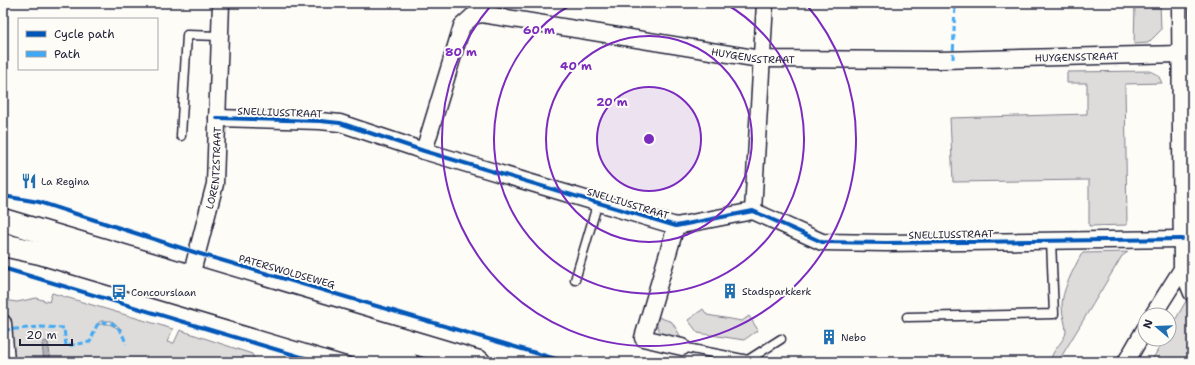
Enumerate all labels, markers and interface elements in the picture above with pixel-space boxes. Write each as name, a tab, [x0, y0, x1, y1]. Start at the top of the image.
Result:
legend	[18, 18, 158, 70]
text: 60 m	[523, 22, 555, 38]
text: Cycle path	[54, 26, 115, 42]
text: 80 m	[445, 44, 477, 60]
street label: HUYGENSSTRAAT	[710, 45, 795, 66]
text: Path	[54, 46, 80, 62]
street label: HUYGENSSTRAAT	[1034, 50, 1119, 65]
text: 40 m	[560, 58, 592, 74]
text: 20 m	[596, 94, 628, 110]
street label: SNELLIUSSTRAAT	[237, 105, 323, 120]
street label: LORENTZSTRAAT	[203, 127, 224, 210]
centre of rings	[642, 132, 656, 146]
restaurant icon: La Regina	[20, 172, 38, 190]
place label: La Regina	[41, 175, 90, 188]
street label: SNELLIUSSTRAAT	[585, 185, 670, 222]
street label: SNELLIUSSTRAAT	[908, 227, 994, 242]
street label: PATERSWOLDSEWEG	[237, 252, 337, 292]
building icon: Stadsparkkerk	[721, 282, 739, 300]
bus stop icon: Concourslaan	[110, 283, 128, 301]
place label: Stadsparkkerk	[742, 285, 812, 298]
place label: Concourslaan	[131, 286, 196, 299]
north arrow	[1137, 307, 1177, 347]
text: N	[1140, 317, 1157, 330]
scale bar	[20, 321, 72, 347]
text: 20 m	[26, 327, 57, 343]
building icon: Nebo	[820, 328, 838, 346]
place label: Nebo	[841, 331, 866, 344]

